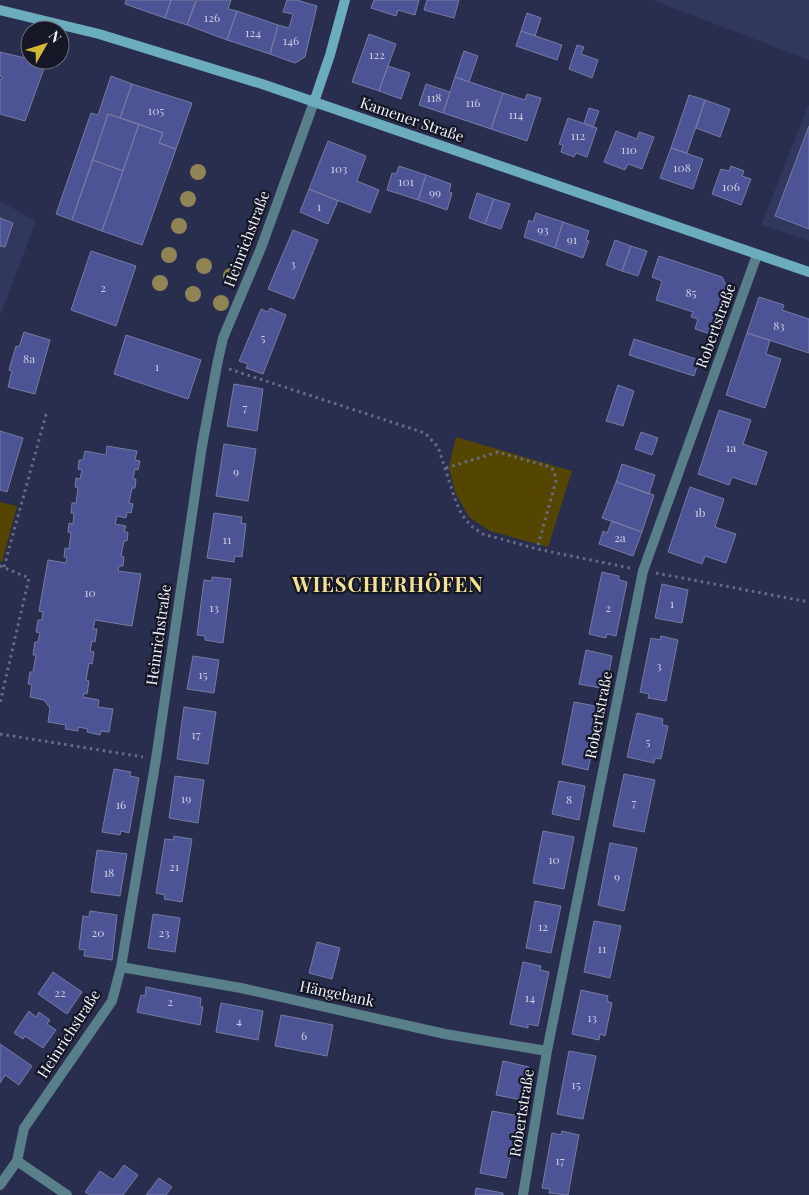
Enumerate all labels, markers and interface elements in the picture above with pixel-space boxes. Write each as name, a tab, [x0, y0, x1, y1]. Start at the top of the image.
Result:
house number: 126	[204, 9, 220, 25]
north arrow	[20, 20, 70, 70]
house number: 124	[245, 24, 261, 40]
text: N	[45, 27, 66, 46]
house number: 146	[283, 32, 299, 48]
house number: 122	[369, 46, 385, 62]
house number: 118	[426, 89, 442, 105]
street label: Kamener Straße	[358, 92, 467, 146]
house number: 116	[465, 94, 481, 110]
house number: 105	[148, 102, 164, 118]
house number: 114	[509, 106, 523, 122]
house number: 112	[571, 127, 586, 143]
house number: 110	[621, 141, 637, 157]
house number: 108	[673, 159, 691, 175]
house number: 103	[330, 160, 348, 176]
house number: 101	[398, 173, 415, 189]
house number: 106	[722, 178, 740, 194]
house number: 99	[429, 184, 441, 200]
street label: Heinrichstraße	[219, 188, 274, 290]
house number: 1	[317, 198, 322, 214]
house number: 93	[537, 221, 549, 237]
house number: 91	[567, 231, 578, 247]
house number: 3	[290, 255, 296, 271]
house number: 2	[100, 279, 106, 295]
street label: Robertstraße	[691, 281, 740, 371]
house number: 85	[685, 284, 697, 300]
house number: 83	[773, 317, 785, 333]
house number: 5	[261, 329, 266, 345]
house number: 8a	[23, 350, 35, 366]
house number: 1	[155, 358, 160, 374]
house number: 7	[243, 399, 248, 415]
house number: 1a	[726, 439, 736, 455]
house number: 9	[233, 463, 239, 479]
house number: 1b	[694, 504, 706, 520]
house number: 2a	[614, 529, 626, 545]
house number: 11	[223, 531, 232, 547]
district label: WIESCHERHÖFEN	[291, 570, 484, 597]
street label: Heinrichstraße	[141, 583, 175, 687]
house number: 10	[84, 584, 96, 600]
house number: 1	[670, 595, 675, 611]
house number: 13	[209, 599, 219, 615]
house number: 2	[605, 599, 611, 615]
house number: 3	[656, 657, 662, 673]
house number: 15	[198, 666, 208, 682]
street label: Robertstraße	[580, 669, 616, 760]
house number: 17	[191, 726, 201, 742]
house number: 5	[646, 733, 651, 749]
house number: 19	[181, 790, 191, 806]
house number: 8	[566, 791, 572, 807]
house number: 7	[632, 794, 637, 810]
house number: 16	[116, 796, 126, 812]
house number: 10	[548, 851, 560, 867]
house number: 21	[169, 858, 180, 874]
house number: 18	[104, 864, 114, 880]
house number: 9	[614, 868, 620, 884]
house number: 12	[538, 918, 548, 934]
house number: 20	[92, 924, 104, 940]
house number: 23	[158, 924, 170, 940]
house number: 11	[598, 940, 607, 956]
street label: Hängebank	[298, 975, 377, 1011]
house number: 22	[54, 984, 66, 1000]
street label: Heinrichstraße	[32, 985, 104, 1082]
house number: 14	[525, 989, 535, 1005]
house number: 2	[167, 993, 173, 1009]
house number: 13	[587, 1009, 597, 1025]
house number: 4	[236, 1012, 242, 1028]
house number: 6	[301, 1027, 307, 1043]
street label: Robertstraße	[504, 1068, 538, 1158]
house number: 15	[571, 1076, 581, 1092]
house number: 17	[555, 1152, 565, 1168]

